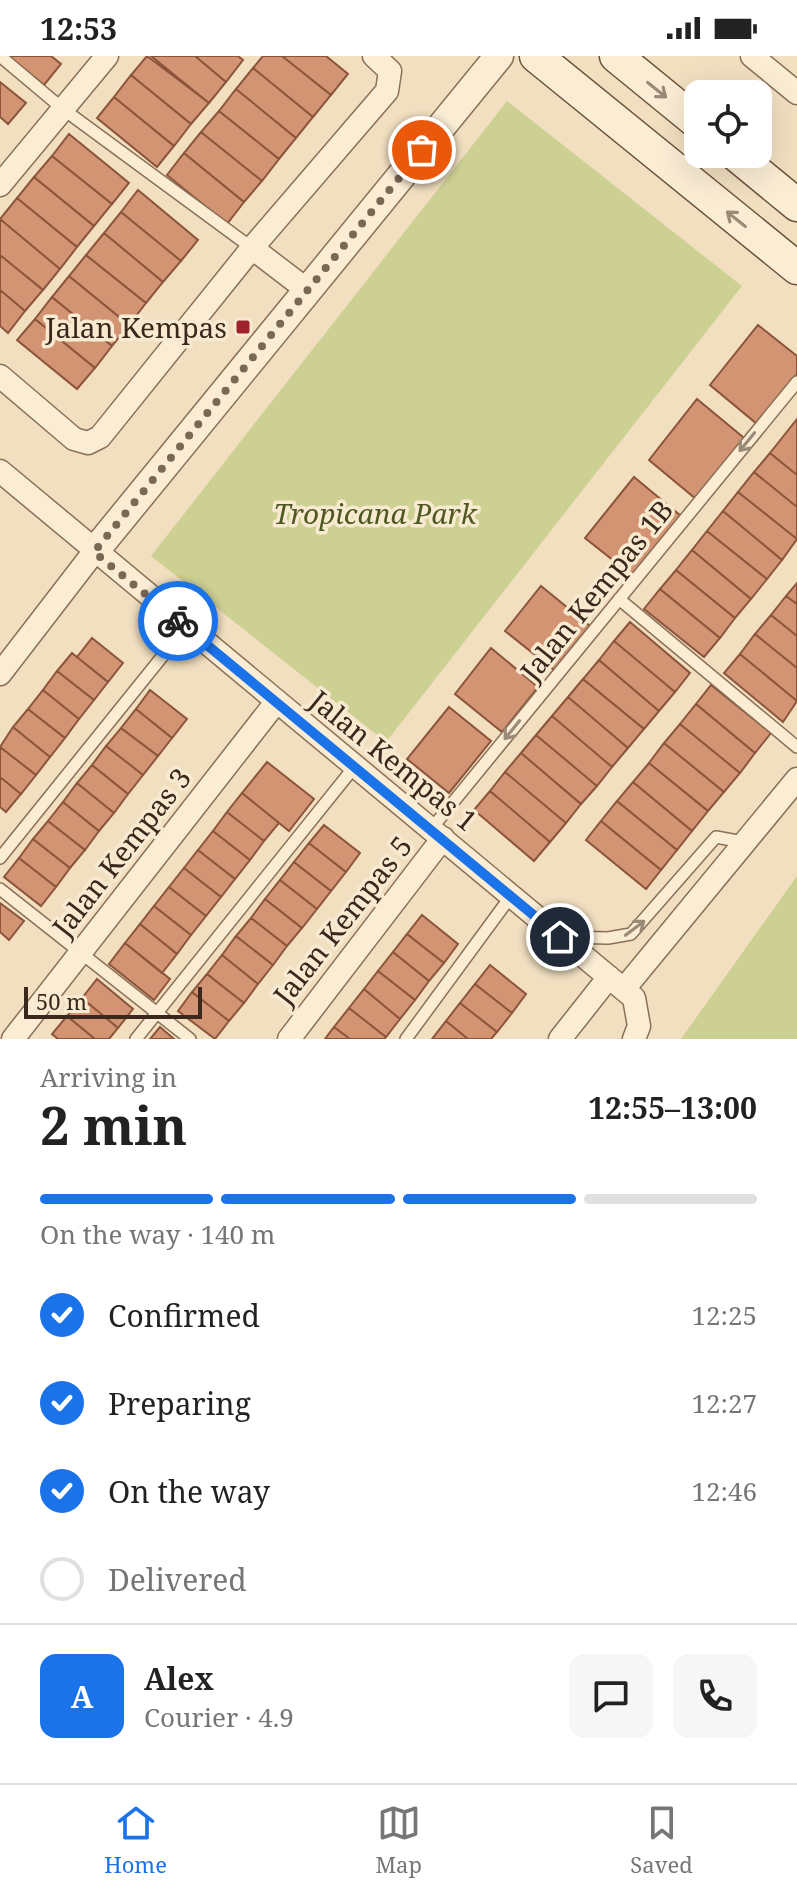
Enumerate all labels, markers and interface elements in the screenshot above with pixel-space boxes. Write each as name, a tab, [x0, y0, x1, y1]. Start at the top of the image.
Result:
text: 12:53	[40, 8, 117, 49]
map controls	[684, 80, 772, 168]
button: locate	[684, 80, 772, 168]
one-way arrow	[646, 81, 667, 99]
pin	[388, 116, 456, 184]
icon: bag	[400, 128, 444, 172]
one-way arrow	[726, 210, 747, 228]
place label: Jalan Kempas	[44, 308, 227, 346]
marker: Jalan Kempas	[234, 318, 252, 336]
one-way arrow	[739, 431, 756, 452]
street label: Jalan Kempas 1B	[510, 491, 681, 689]
park label: Tropicana Park	[273, 494, 478, 532]
courier	[138, 581, 218, 661]
icon: bike	[156, 599, 200, 643]
street label: Jalan Kempas 1	[302, 680, 485, 839]
one-way arrow	[503, 719, 521, 740]
street label: Jalan Kempas 3	[42, 760, 199, 945]
street label: Jalan Kempas 5	[263, 828, 420, 1013]
pin	[526, 903, 594, 971]
icon: home	[538, 915, 582, 959]
one-way arrow	[624, 919, 645, 936]
scale bar	[24, 983, 202, 1019]
text: 50 m	[36, 986, 87, 1016]
text: Arriving in	[40, 1059, 177, 1095]
text: 12:55–13:00	[588, 1087, 757, 1128]
text: 2 min	[40, 1089, 187, 1160]
text: On the way · 140 m	[40, 1216, 275, 1252]
icon: check	[40, 1293, 84, 1337]
text: Confirmed	[108, 1295, 260, 1336]
text: 12:25	[691, 1297, 757, 1333]
icon: check	[40, 1381, 84, 1425]
text: Preparing	[108, 1383, 251, 1424]
text: 12:27	[691, 1385, 757, 1421]
icon: check	[40, 1469, 84, 1513]
text: On the way	[108, 1471, 270, 1512]
text: 12:46	[691, 1473, 757, 1509]
text: Delivered	[108, 1559, 247, 1600]
button: chat	[569, 1654, 653, 1738]
button: phone	[673, 1654, 757, 1738]
text: Alex	[144, 1658, 214, 1699]
text: A	[71, 1676, 93, 1717]
text: Courier · 4.9	[144, 1699, 294, 1735]
tab: Home	[104, 1801, 167, 1879]
tab: Map	[375, 1801, 422, 1879]
tab: Saved	[630, 1801, 693, 1879]

